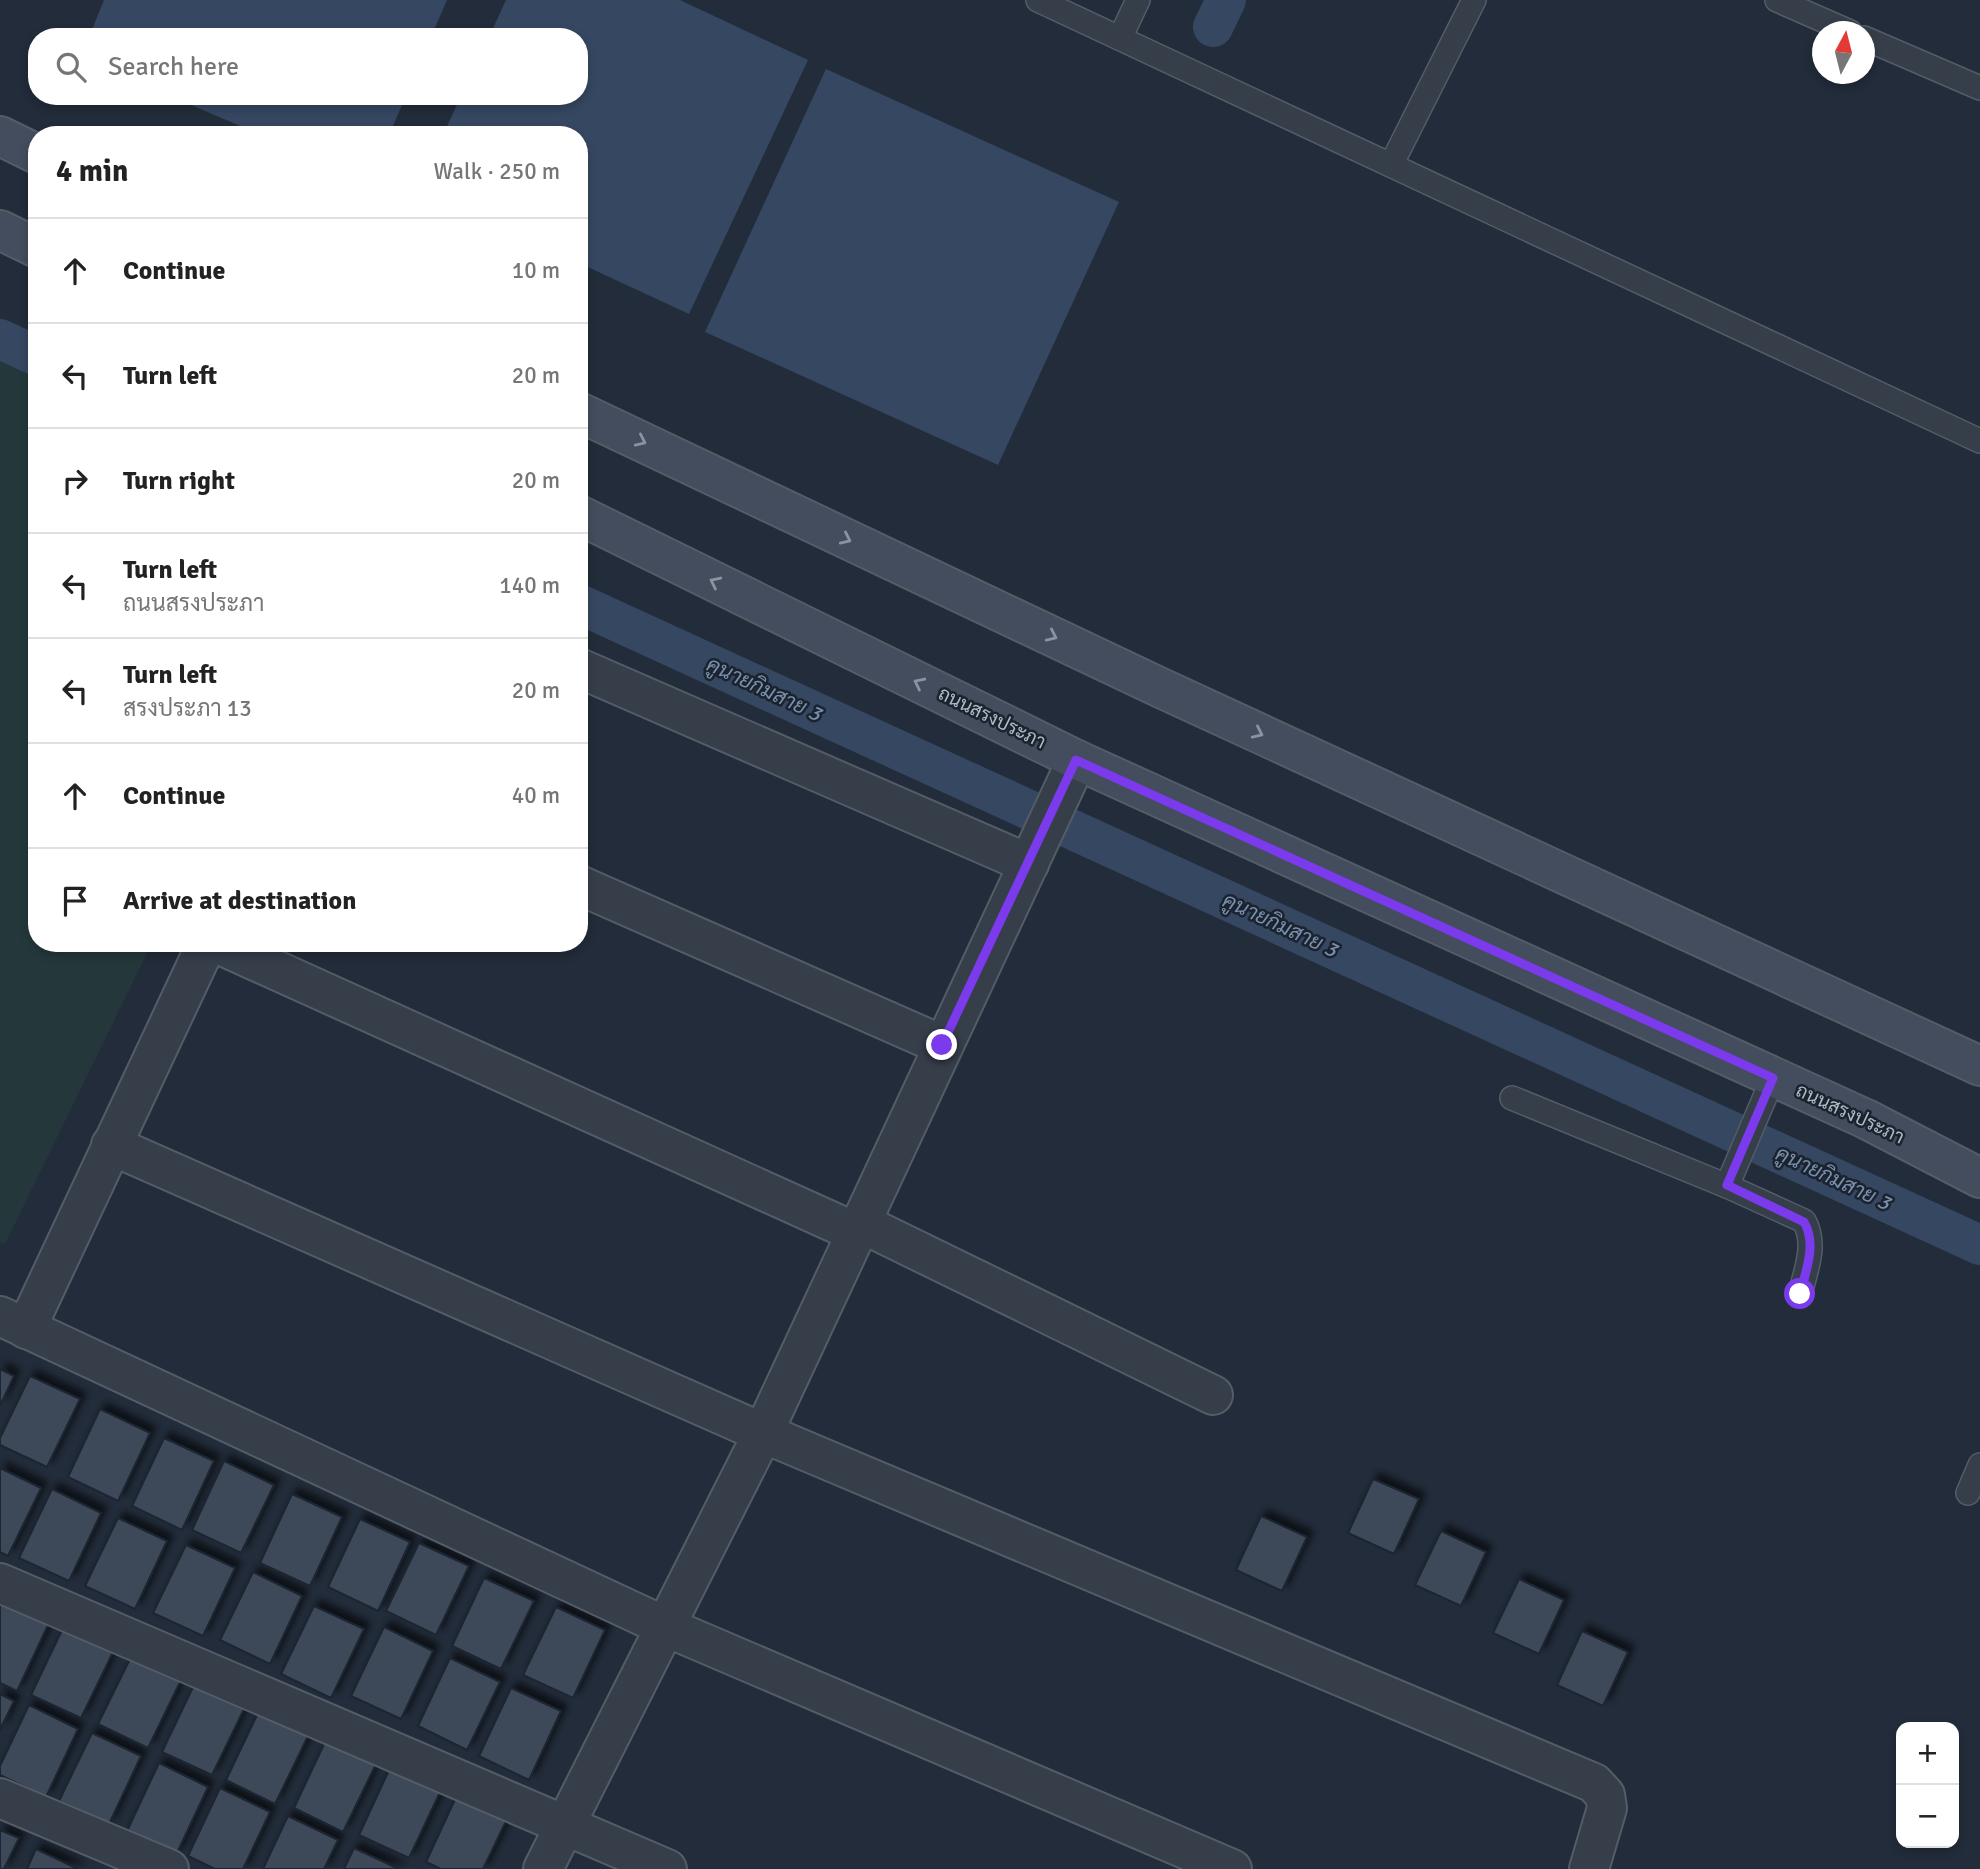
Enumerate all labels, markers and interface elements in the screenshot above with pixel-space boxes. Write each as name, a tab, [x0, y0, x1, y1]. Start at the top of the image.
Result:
north arrow	[1812, 21, 1875, 84]
search box	[28, 28, 588, 105]
icon: search	[52, 48, 90, 86]
text: Search here	[108, 51, 239, 83]
text: 4 min	[56, 153, 128, 190]
text: Walk · 250 m	[434, 157, 560, 186]
icon: ahead	[56, 252, 94, 290]
text: Continue	[123, 255, 225, 287]
text: 10 m	[512, 256, 560, 285]
icon: left	[56, 357, 94, 395]
text: Turn left	[123, 360, 217, 392]
text: 20 m	[512, 361, 560, 390]
one-way arrow	[634, 433, 646, 447]
icon: right	[56, 462, 94, 500]
text: Turn right	[123, 465, 235, 497]
text: 20 m	[512, 466, 560, 495]
one-way arrow	[839, 530, 851, 544]
text: Turn left	[123, 554, 217, 586]
icon: left	[56, 567, 94, 605]
text: 140 m	[499, 571, 560, 600]
one-way arrow	[710, 576, 722, 590]
text: ถนนสรงประภา	[123, 589, 264, 618]
one-way arrow	[1045, 628, 1057, 642]
water label: คูนายกิมสาย 3	[702, 651, 827, 729]
text: Turn left	[123, 659, 217, 691]
icon: left	[56, 672, 94, 710]
text: 20 m	[512, 676, 560, 705]
one-way arrow	[914, 677, 926, 691]
street label: ถนนสรงประภา	[934, 682, 1050, 754]
text: สรงประภา 13	[123, 694, 252, 723]
one-way arrow	[1251, 725, 1263, 739]
icon: ahead	[56, 777, 94, 815]
text: Continue	[123, 780, 225, 812]
text: 40 m	[512, 781, 560, 810]
icon: arrive	[56, 882, 94, 920]
text: Arrive at destination	[123, 885, 356, 917]
water label: คูนายกิมสาย 3	[1218, 887, 1343, 965]
route end	[926, 1029, 957, 1060]
street label: ถนนสรงประภา	[1792, 1078, 1908, 1150]
water label: คูนายกิมสาย 3	[1771, 1140, 1896, 1218]
route start	[1784, 1278, 1815, 1309]
map controls	[1896, 1722, 1959, 1848]
button: +	[1896, 1722, 1959, 1785]
button: −	[1896, 1785, 1959, 1848]

